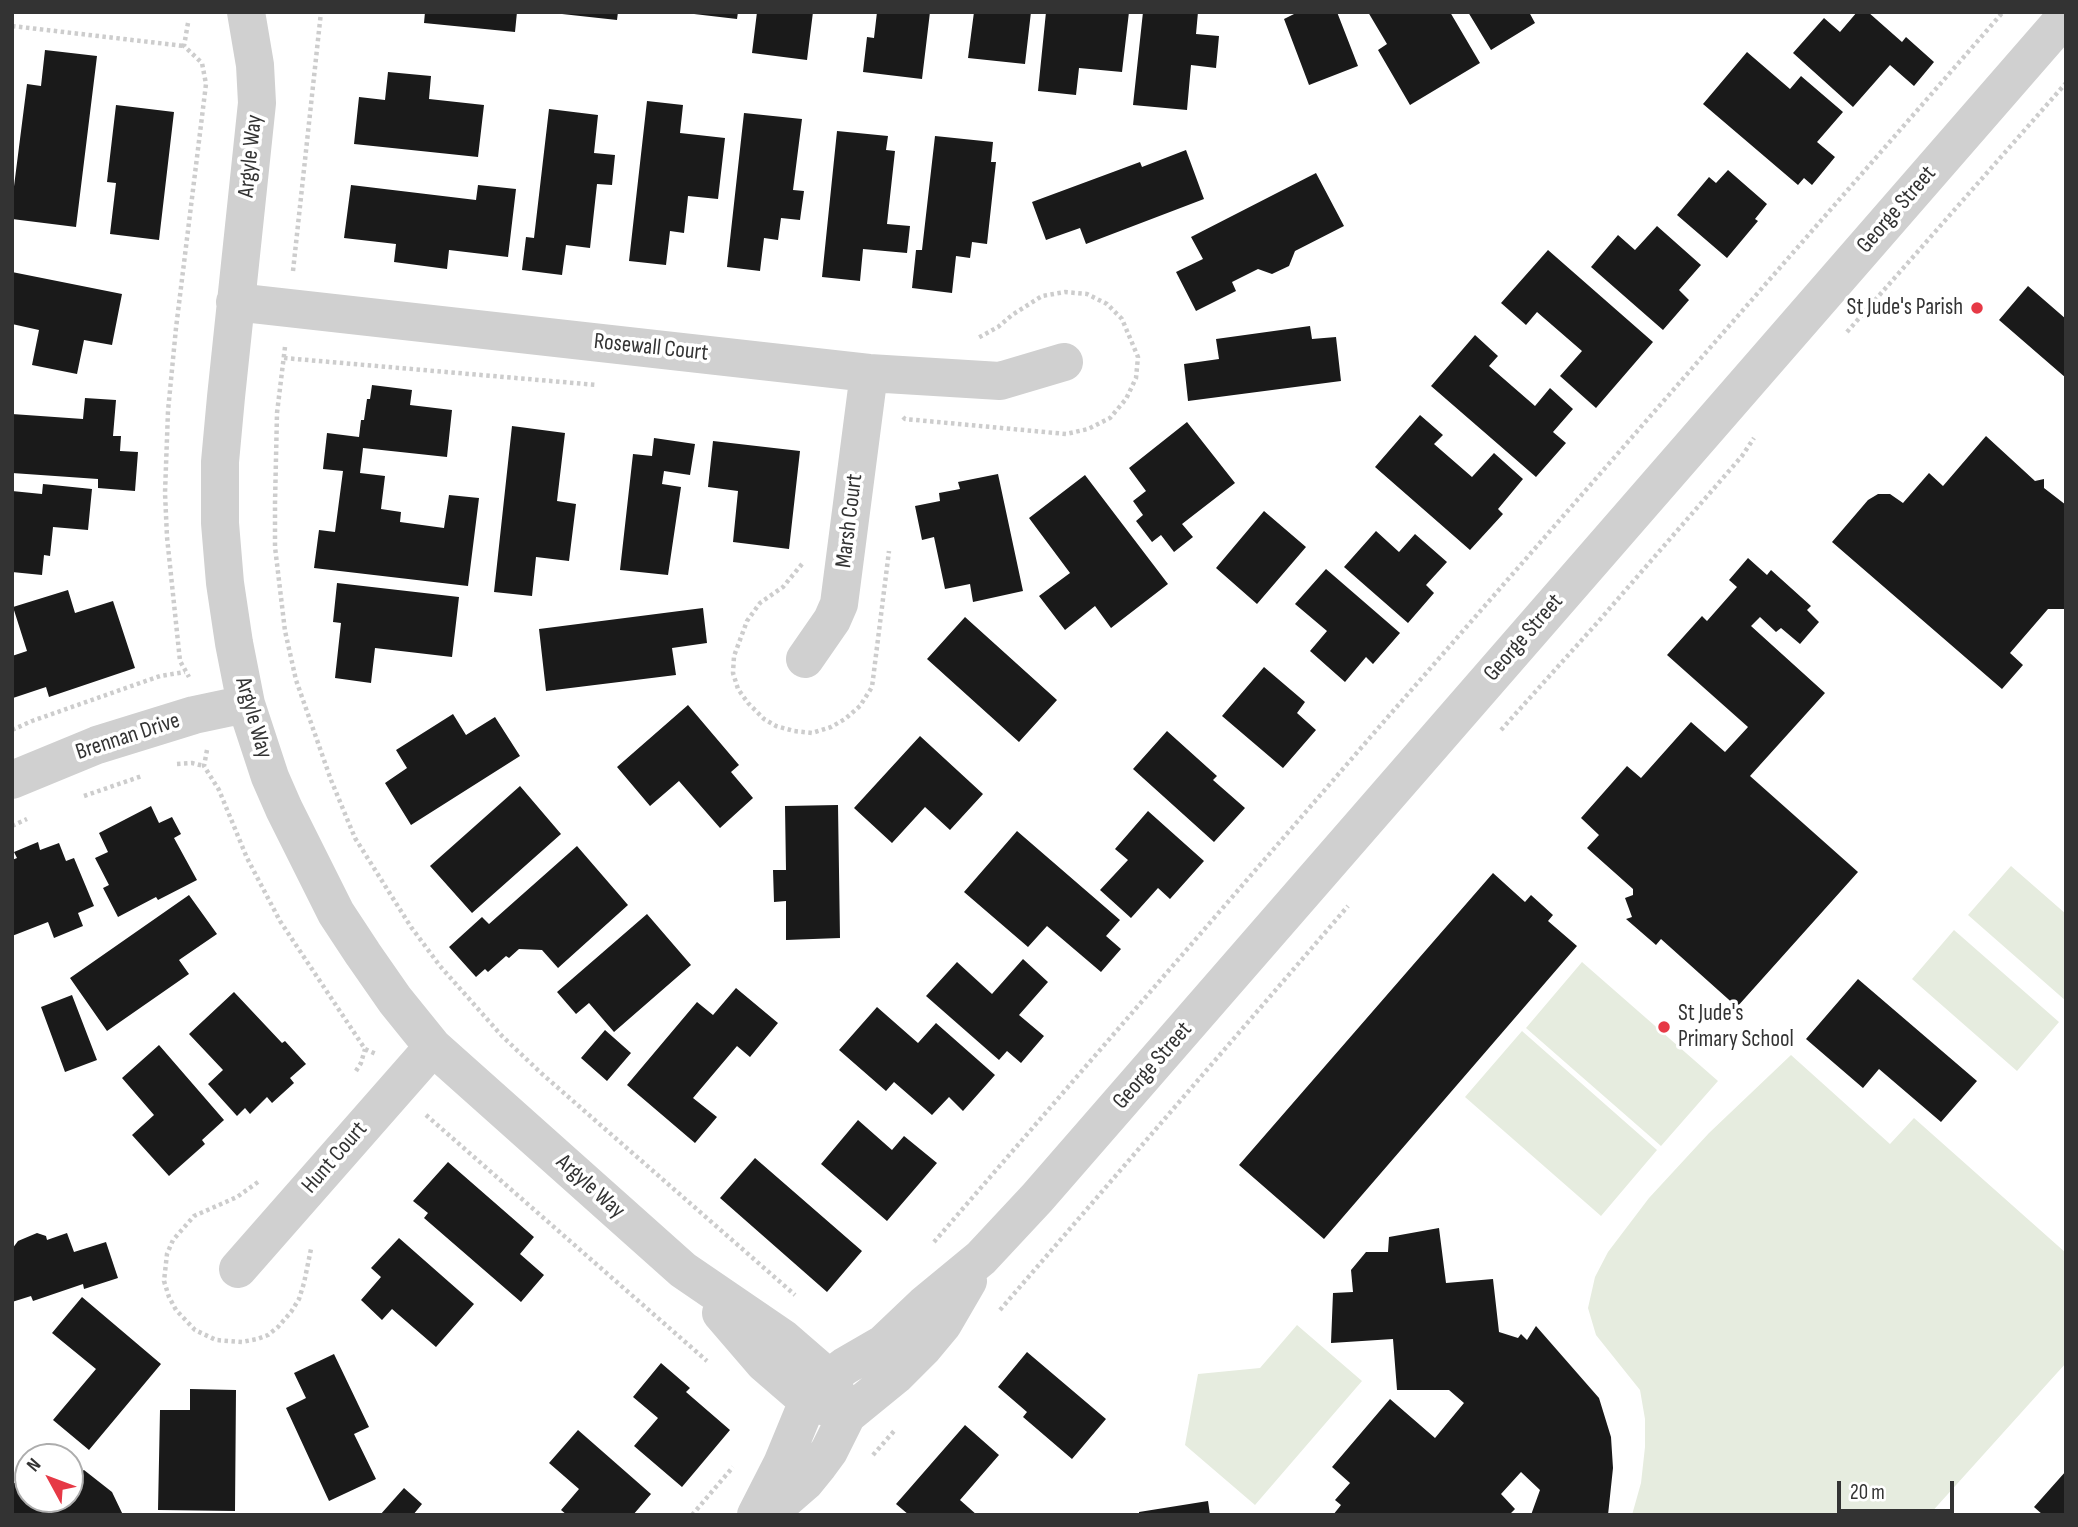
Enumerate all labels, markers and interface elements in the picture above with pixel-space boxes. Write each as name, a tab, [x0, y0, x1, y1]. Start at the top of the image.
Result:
street label: Argyle Way	[233, 113, 269, 199]
street label: George Street	[1852, 161, 1942, 259]
place label: St Jude's Parish	[1847, 294, 1963, 322]
marker: St Jude's Parish	[1969, 300, 1985, 316]
street label: Rosewall Court	[592, 328, 710, 368]
street label: Marsh Court	[831, 472, 869, 570]
street label: George Street	[1479, 589, 1569, 687]
street label: Argyle Way	[228, 674, 278, 762]
street label: Brennan Drive	[72, 707, 184, 767]
place label: St Jude's Primary School	[1678, 1000, 1794, 1054]
street label: George Street	[1108, 1017, 1198, 1115]
marker: St Jude's Primary School	[1656, 1019, 1672, 1035]
street label: Hunt Court	[296, 1117, 374, 1199]
street label: Argyle Way	[550, 1149, 630, 1225]
north arrow	[14, 1443, 84, 1513]
text: N	[22, 1454, 46, 1477]
scale bar	[1840, 1468, 1957, 1512]
text: 20 m	[1850, 1480, 1885, 1505]

